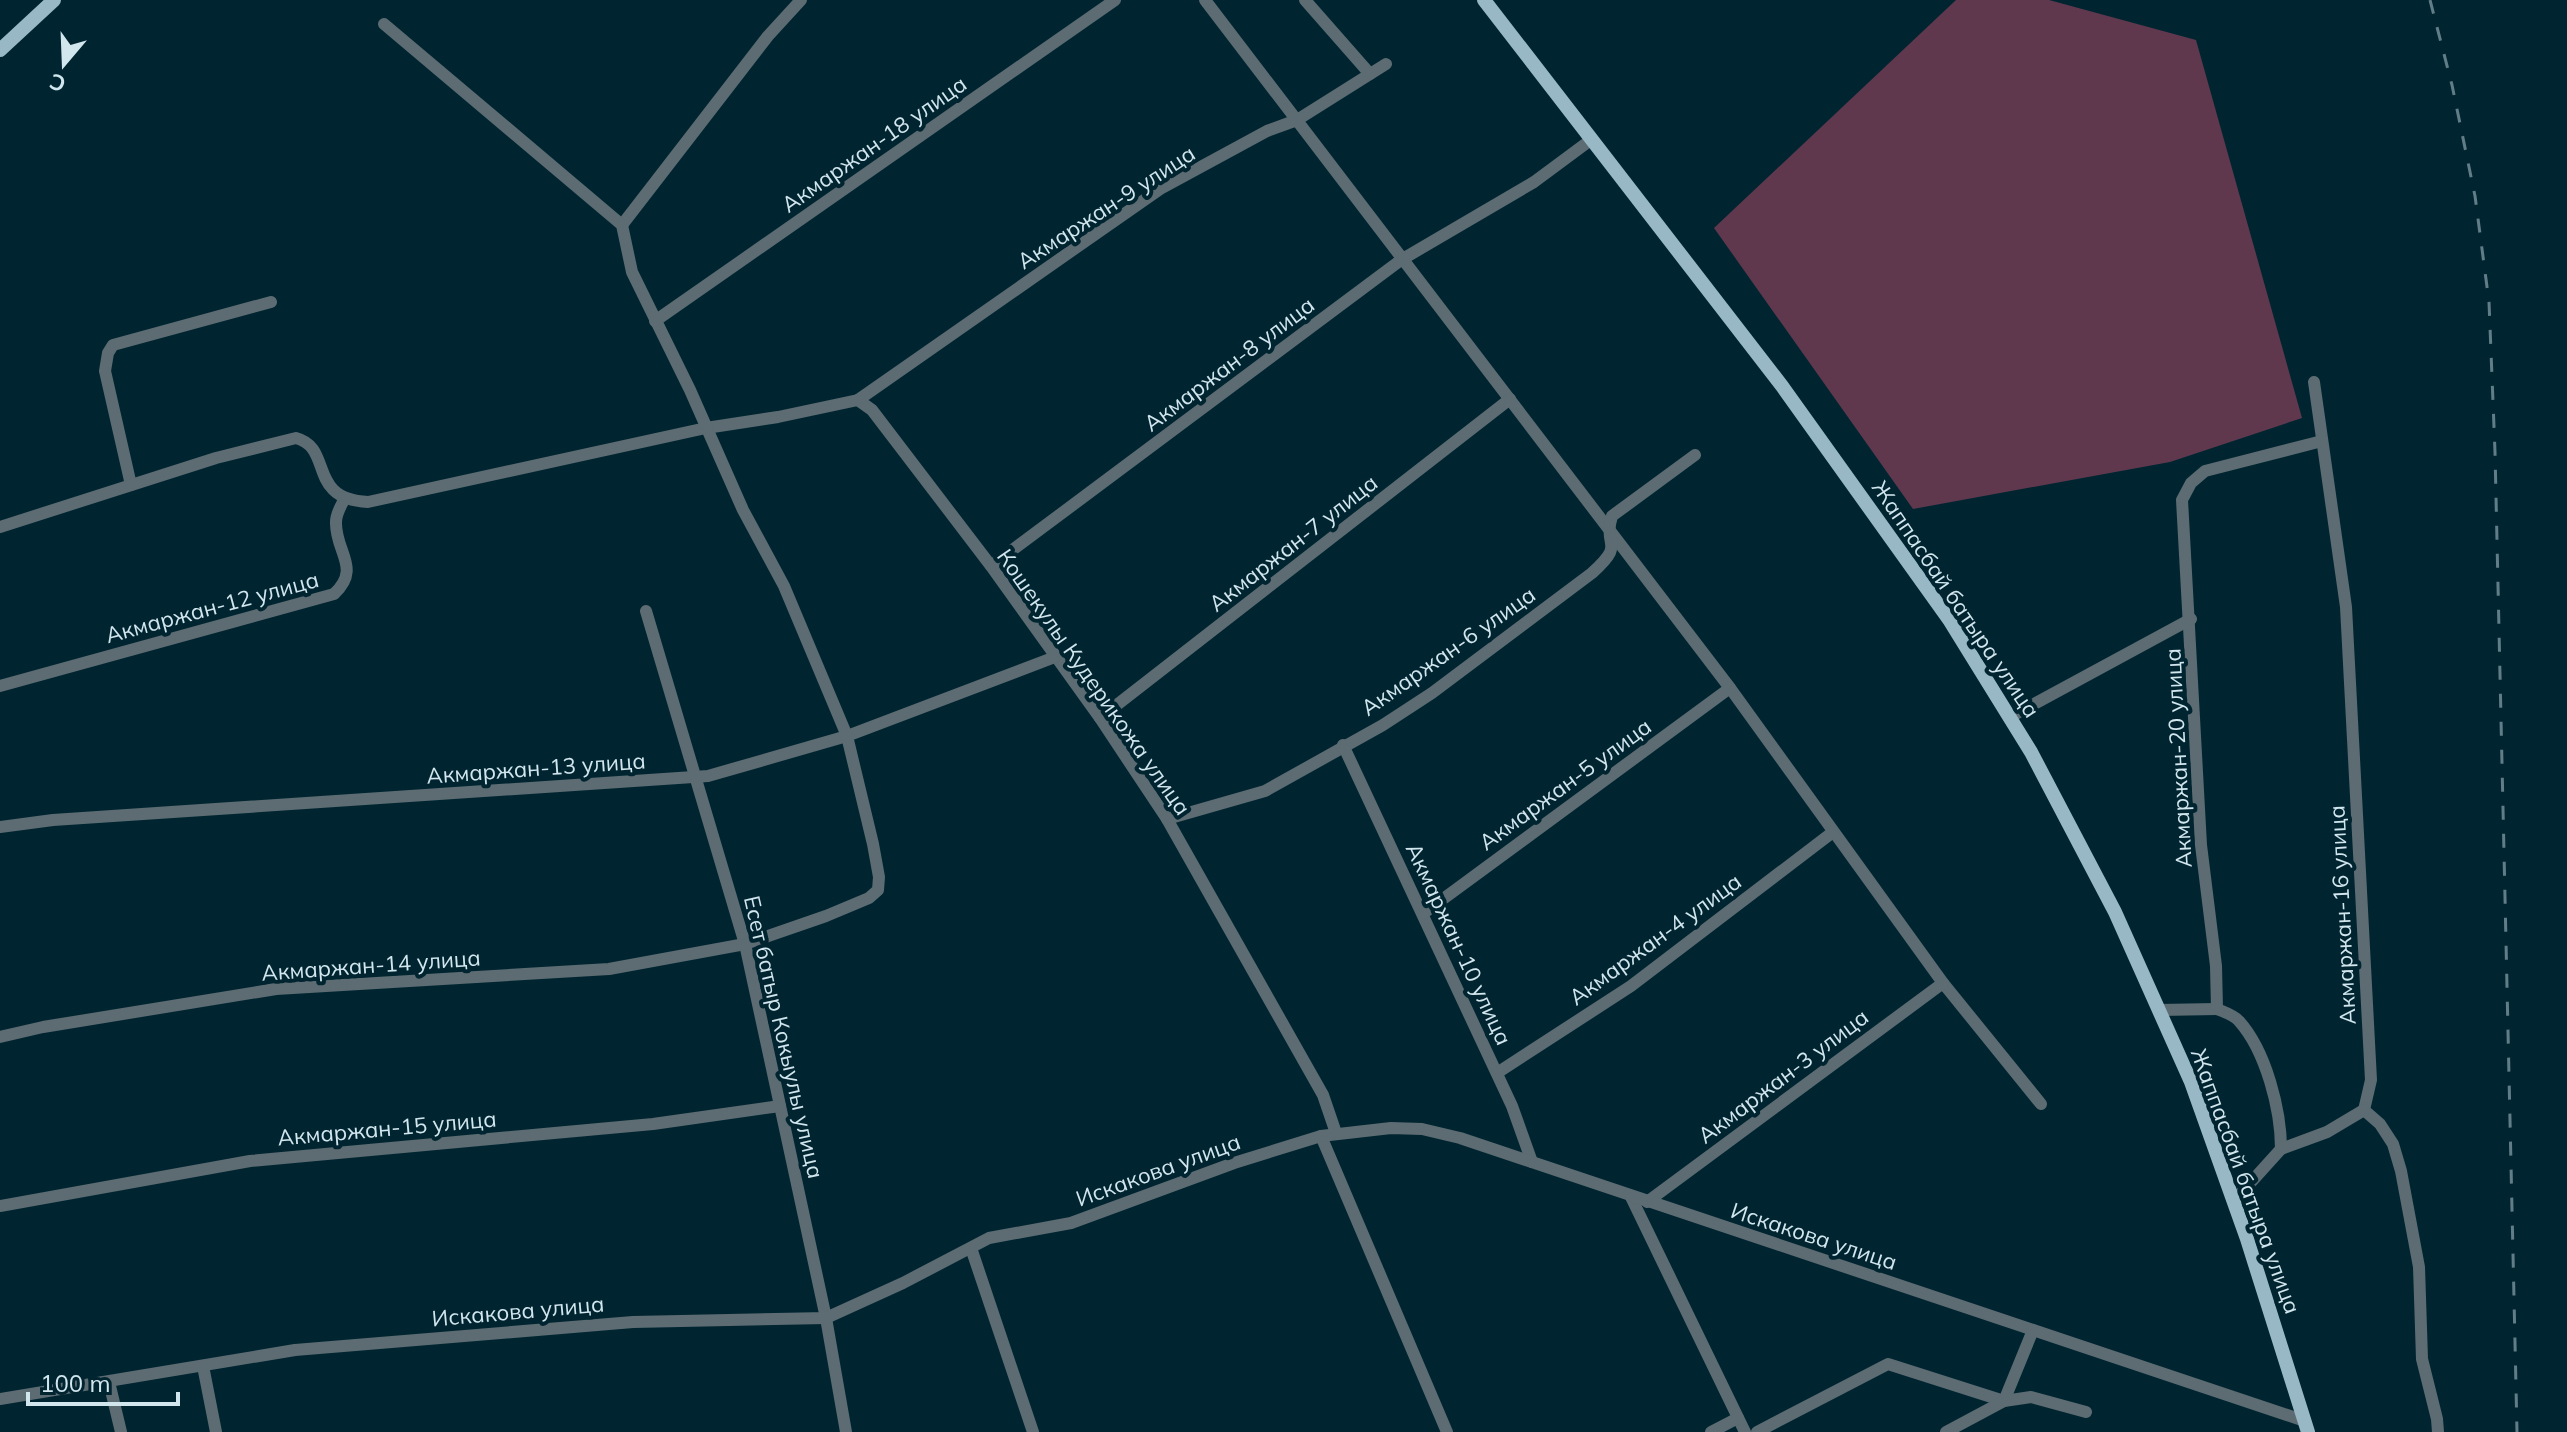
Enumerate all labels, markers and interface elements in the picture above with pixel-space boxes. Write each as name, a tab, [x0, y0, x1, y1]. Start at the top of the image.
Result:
north arrow	[24, 24, 104, 104]
text: С	[46, 67, 69, 99]
street label: Акмаржан-18 улица	[776, 70, 972, 218]
street label: Акмаржан-9 улица	[1012, 139, 1200, 275]
street label: Акмаржан-8 улица	[1138, 291, 1320, 437]
street label: Акмаржан-7 улица	[1203, 468, 1383, 618]
street label: Жаппасбай батыра улица	[1866, 475, 2046, 723]
street label: Кошекулы Кудерикожа улица	[991, 543, 1197, 821]
street label: Акмаржан-12 улица	[102, 565, 322, 649]
street label: Акмаржан-6 улица	[1355, 580, 1541, 722]
street label: Акмаржан-20 улица	[2158, 648, 2198, 868]
street label: Акмаржан-5 улица	[1473, 712, 1657, 856]
street label: Акмаржан-13 улица	[425, 746, 647, 790]
street label: Акмаржан-16 улица	[2322, 805, 2362, 1025]
street label: Акмаржан-10 улица	[1400, 839, 1518, 1049]
street label: Акмаржан-4 улица	[1563, 867, 1747, 1011]
street label: Есет батыр Кокыулы улица	[738, 893, 830, 1181]
street label: Акмаржан-14 улица	[260, 943, 482, 987]
street label: Акмаржан-3 улица	[1692, 1003, 1874, 1149]
street label: Жаппасбай батыра улица	[2185, 1044, 2307, 1318]
street label: Акмаржан-15 улица	[276, 1104, 498, 1152]
street label: Искакова улица	[1072, 1127, 1244, 1213]
street label: Искакова улица	[1727, 1196, 1901, 1276]
street label: Искакова улица	[431, 1290, 605, 1332]
scale bar	[28, 1356, 178, 1406]
text: 100 m	[40, 1368, 111, 1398]

